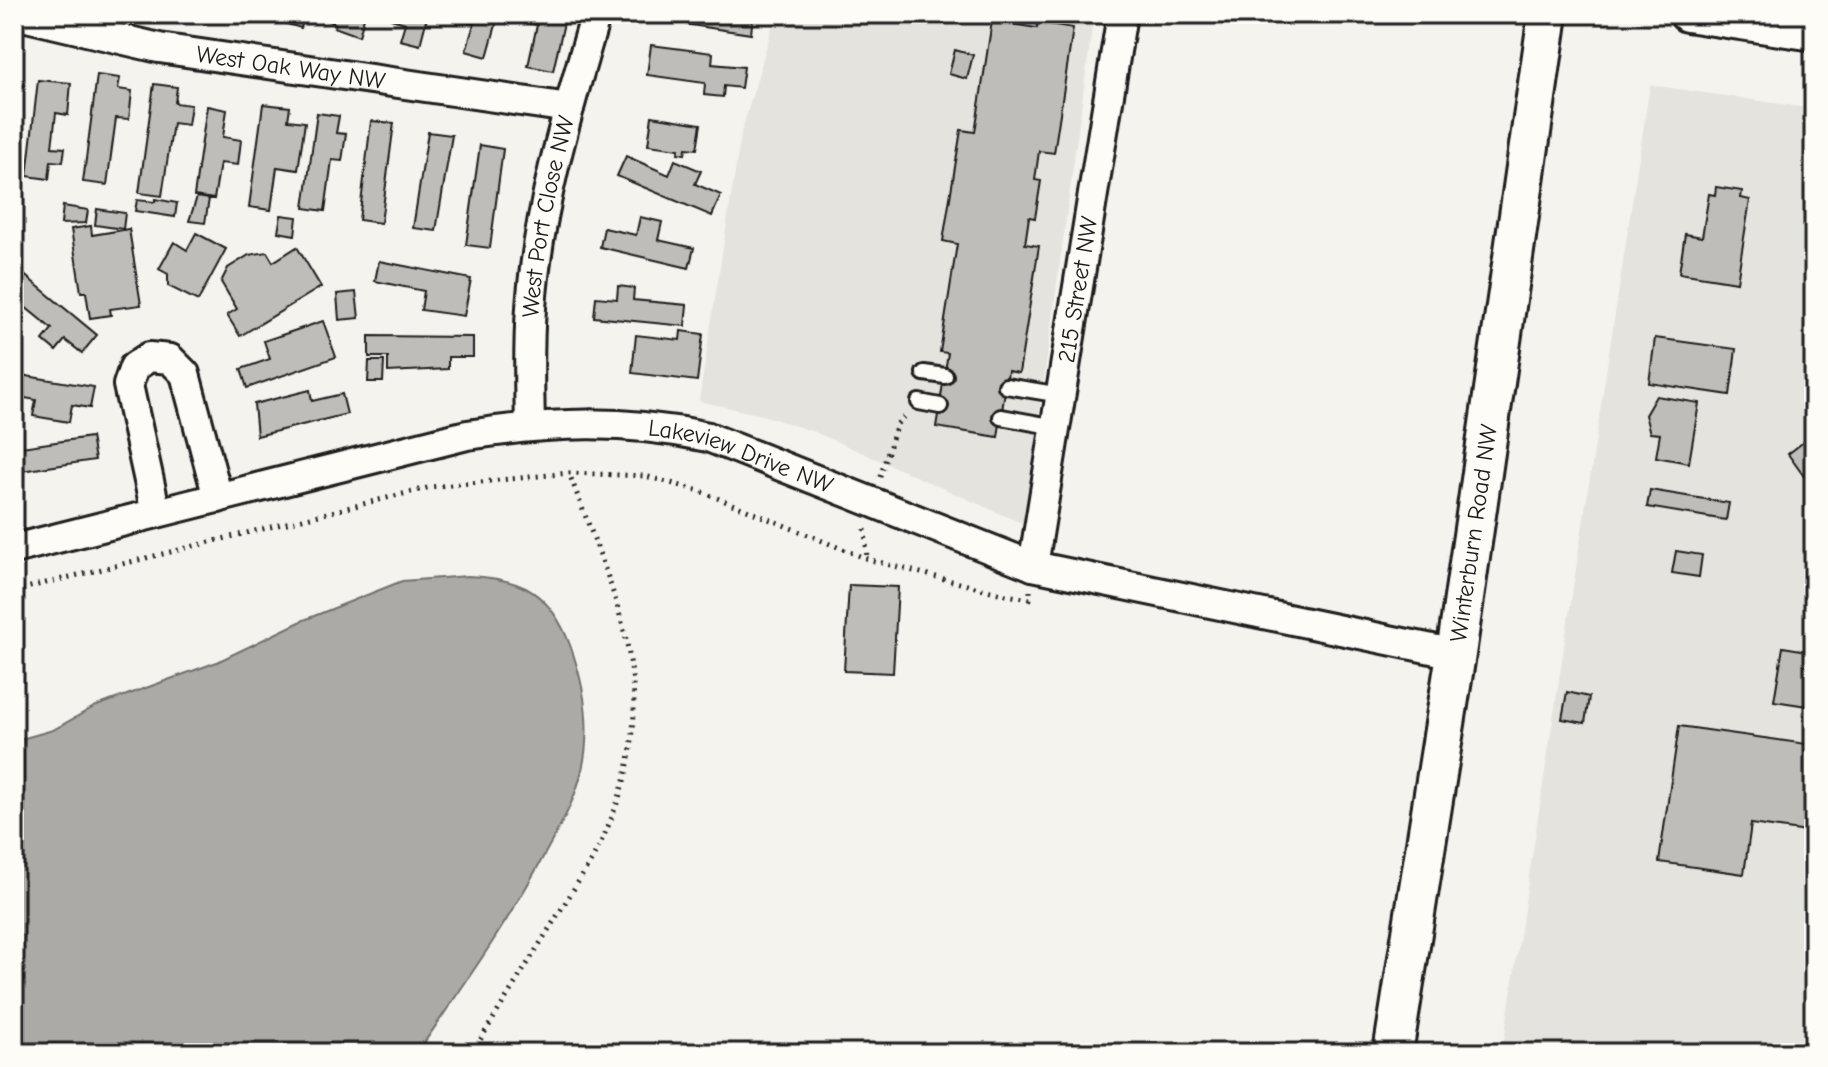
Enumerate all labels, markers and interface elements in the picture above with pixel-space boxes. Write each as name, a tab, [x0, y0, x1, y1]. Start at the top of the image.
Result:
street label: West Oak Way NW	[194, 40, 387, 95]
street label: West Port Close NW	[516, 112, 580, 318]
street label: 215 Street NW	[1052, 214, 1103, 365]
street label: Lakeview Drive NW	[647, 414, 837, 499]
street label: Winterburn Road NW	[1444, 422, 1503, 644]

